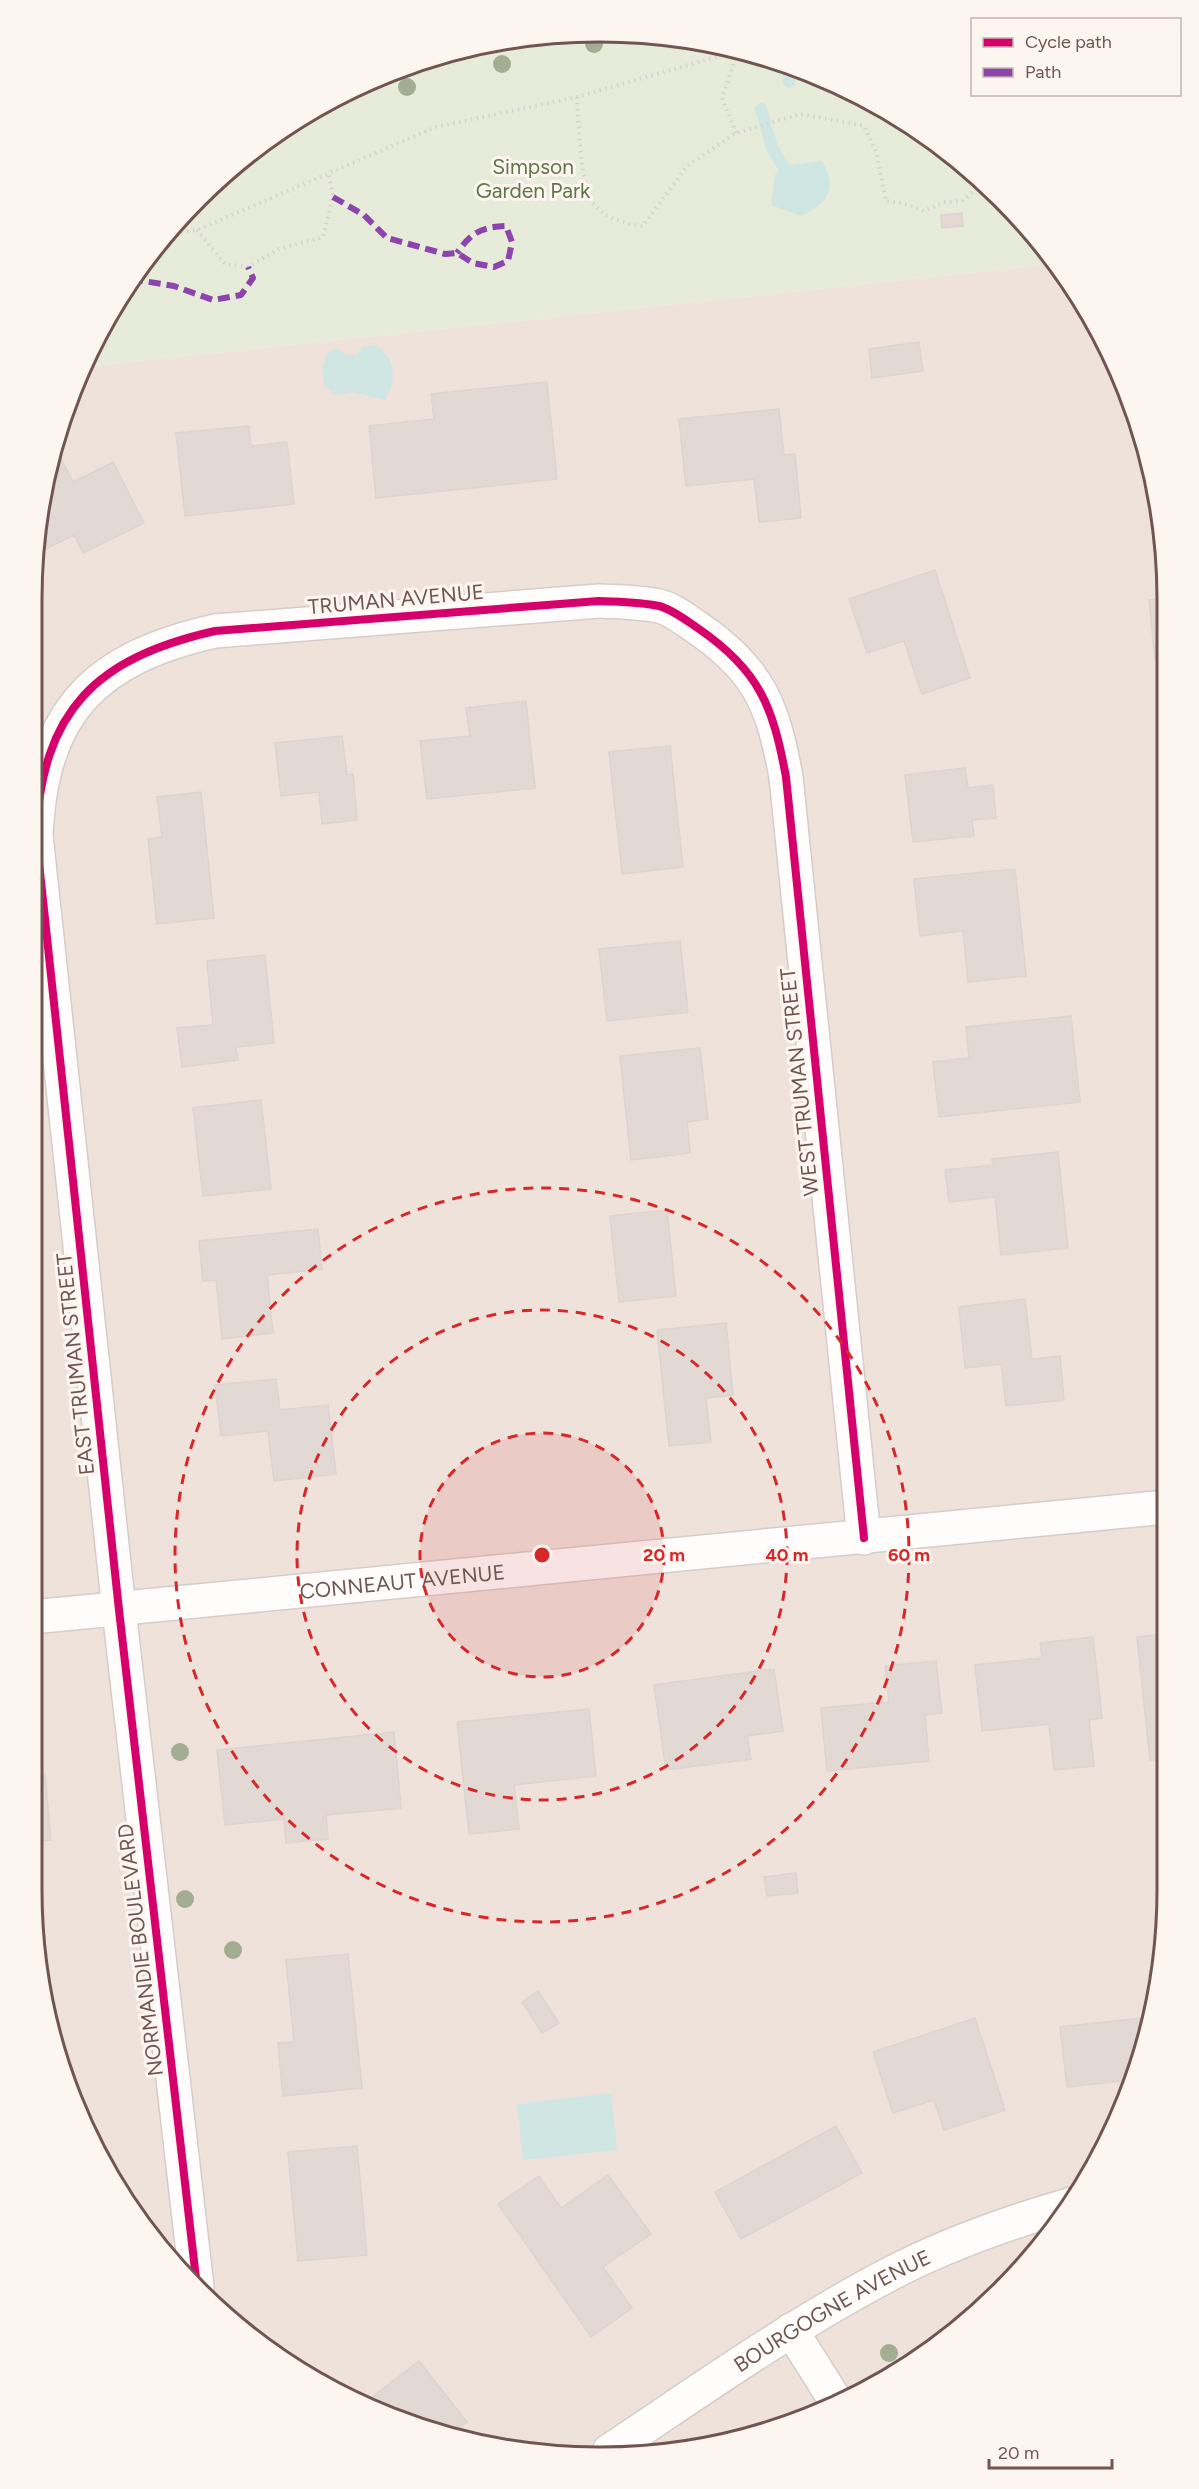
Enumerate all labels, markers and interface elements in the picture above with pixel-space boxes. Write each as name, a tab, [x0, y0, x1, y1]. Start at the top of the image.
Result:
legend	[971, 18, 1181, 96]
text: Cycle path	[1025, 31, 1112, 53]
text: Path	[1025, 61, 1061, 83]
park label: Simpson Garden Park	[476, 154, 591, 203]
street label: TRUMAN AVENUE	[307, 579, 485, 619]
street label: WEST TRUMAN STREET	[775, 966, 823, 1197]
street label: EAST TRUMAN STREET	[51, 1251, 99, 1476]
text: 20 m	[643, 1544, 685, 1566]
text: 40 m	[765, 1544, 809, 1566]
text: 60 m	[888, 1544, 930, 1566]
centre of rings	[532, 1545, 552, 1565]
street label: CONNEAUT AVENUE	[299, 1559, 506, 1603]
street label: NORMANDIE BOULEVARD	[112, 1822, 168, 2078]
street label: BOURGOGNE AVENUE	[729, 2244, 934, 2377]
scale bar	[989, 2432, 1112, 2470]
text: 20 m	[998, 2442, 1039, 2464]

